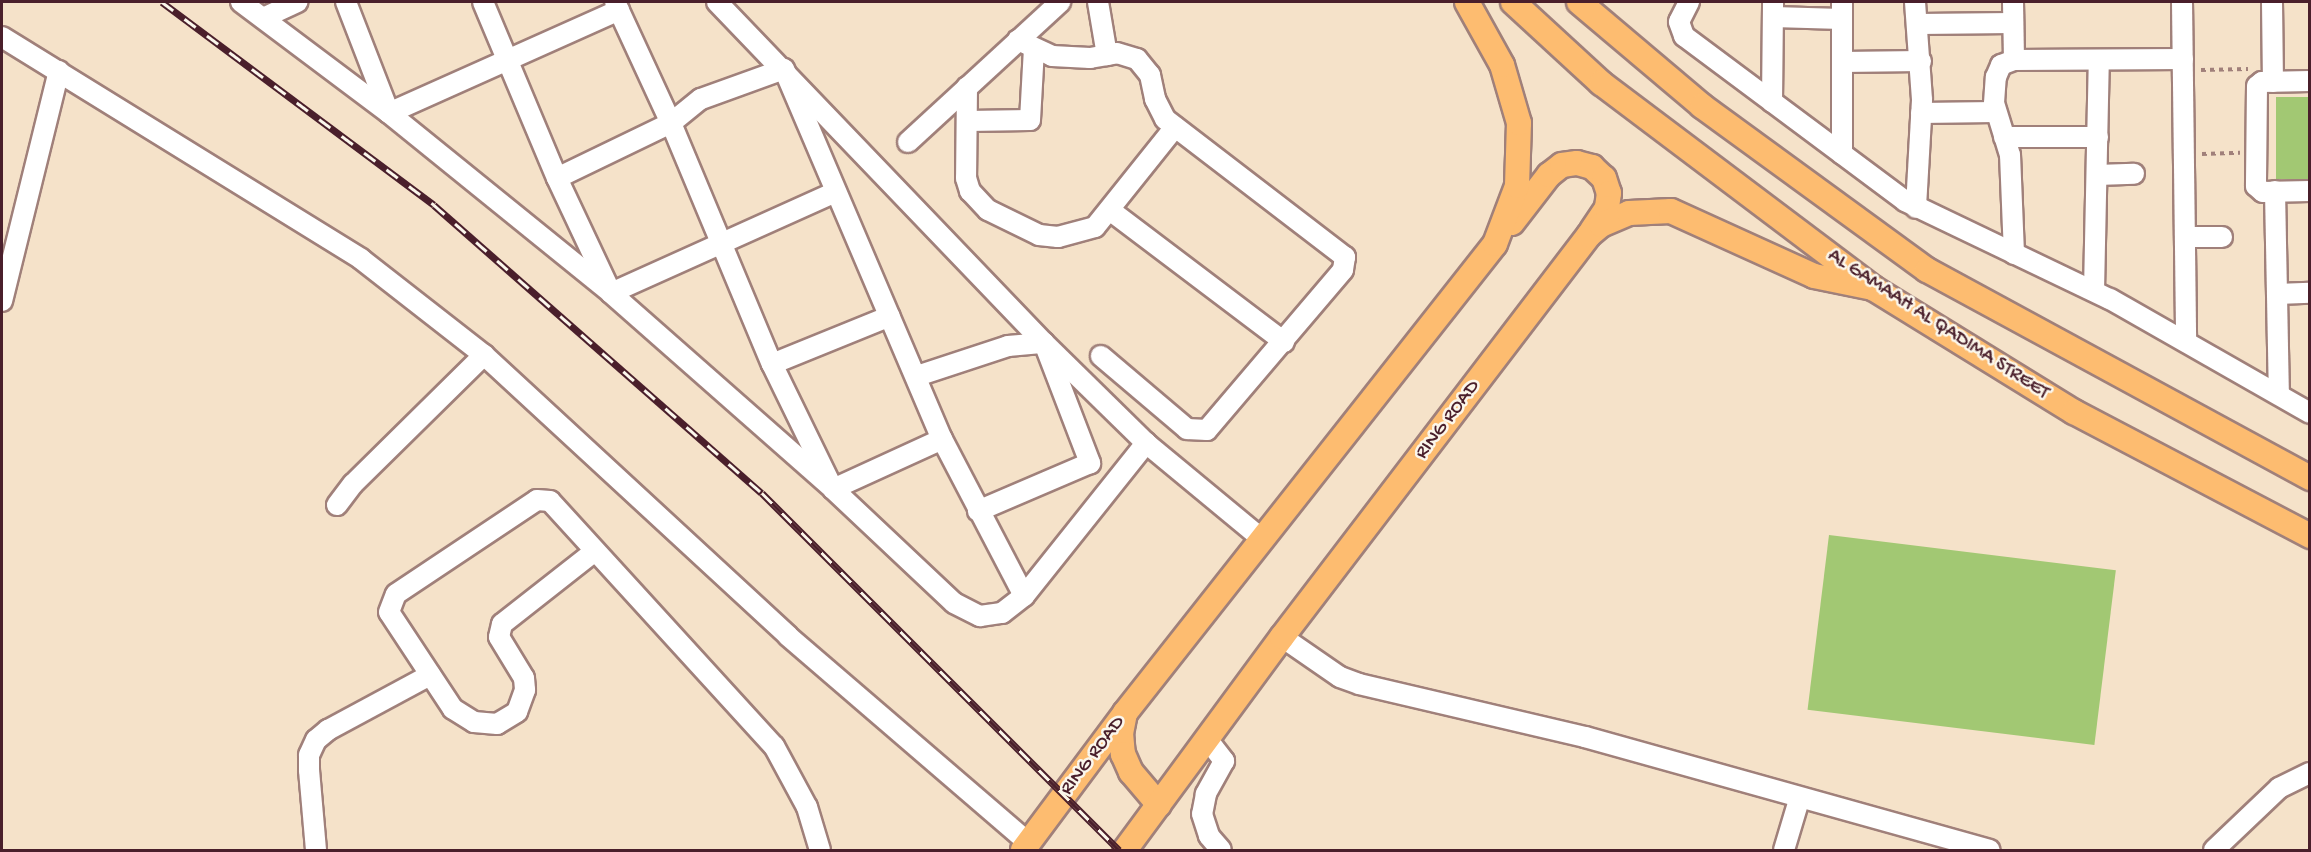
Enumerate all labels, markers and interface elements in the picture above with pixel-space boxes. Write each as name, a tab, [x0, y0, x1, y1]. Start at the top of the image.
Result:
street label: AL GAMAAH AL QADIMA STREET	[1823, 244, 2053, 406]
street label: RING ROAD	[1410, 376, 1486, 464]
street label: RING ROAD	[1055, 712, 1131, 800]

